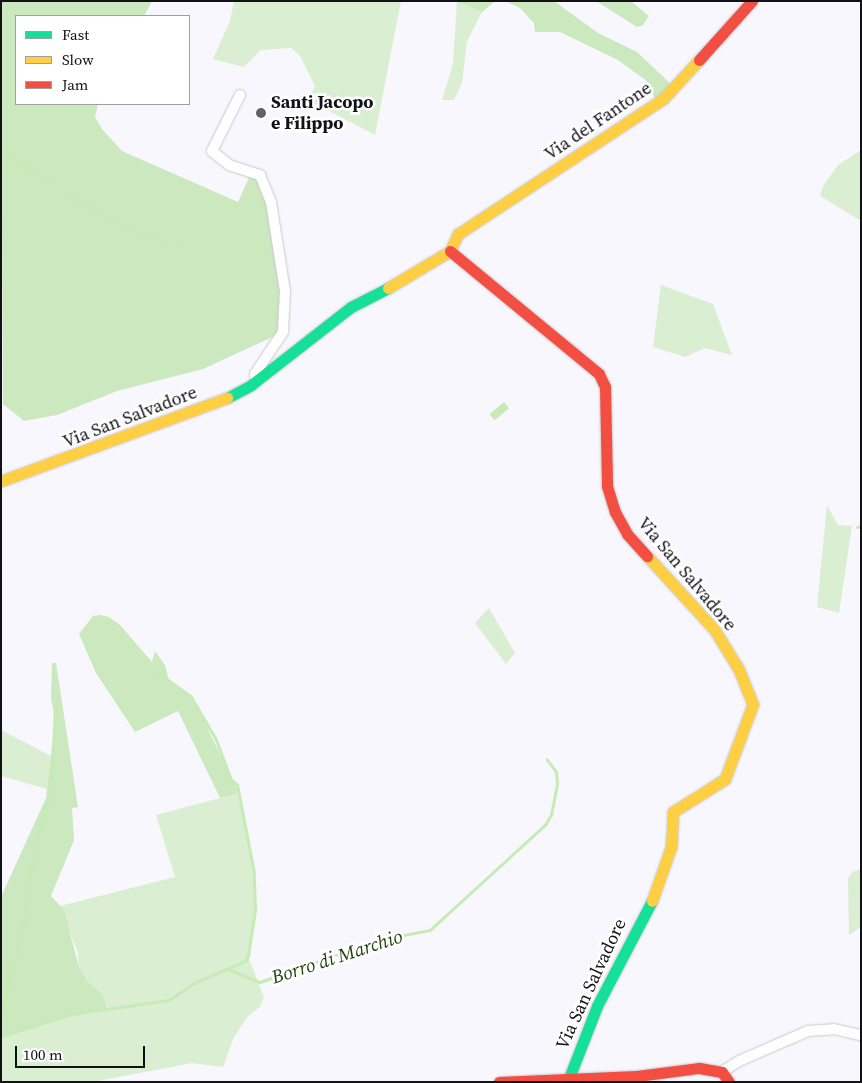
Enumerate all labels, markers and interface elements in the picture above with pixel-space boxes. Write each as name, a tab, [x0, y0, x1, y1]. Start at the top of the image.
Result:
legend	[15, 15, 190, 105]
text: Fast	[62, 24, 89, 45]
text: Slow	[62, 49, 94, 70]
text: Jam	[62, 74, 88, 95]
street label: Via del Fantone	[540, 77, 656, 165]
place label: Santi Jacopo e Filippo	[271, 92, 374, 134]
marker: Santi Jacopo e Filippo	[255, 107, 267, 119]
street label: Via San Salvadore	[60, 381, 200, 453]
street label: Via San Salvadore	[633, 513, 741, 635]
street label: Via San Salvadore	[551, 915, 631, 1053]
water label: Borro di Marchio	[269, 925, 405, 989]
scale bar	[18, 1036, 148, 1068]
text: 100 m	[23, 1044, 63, 1065]

